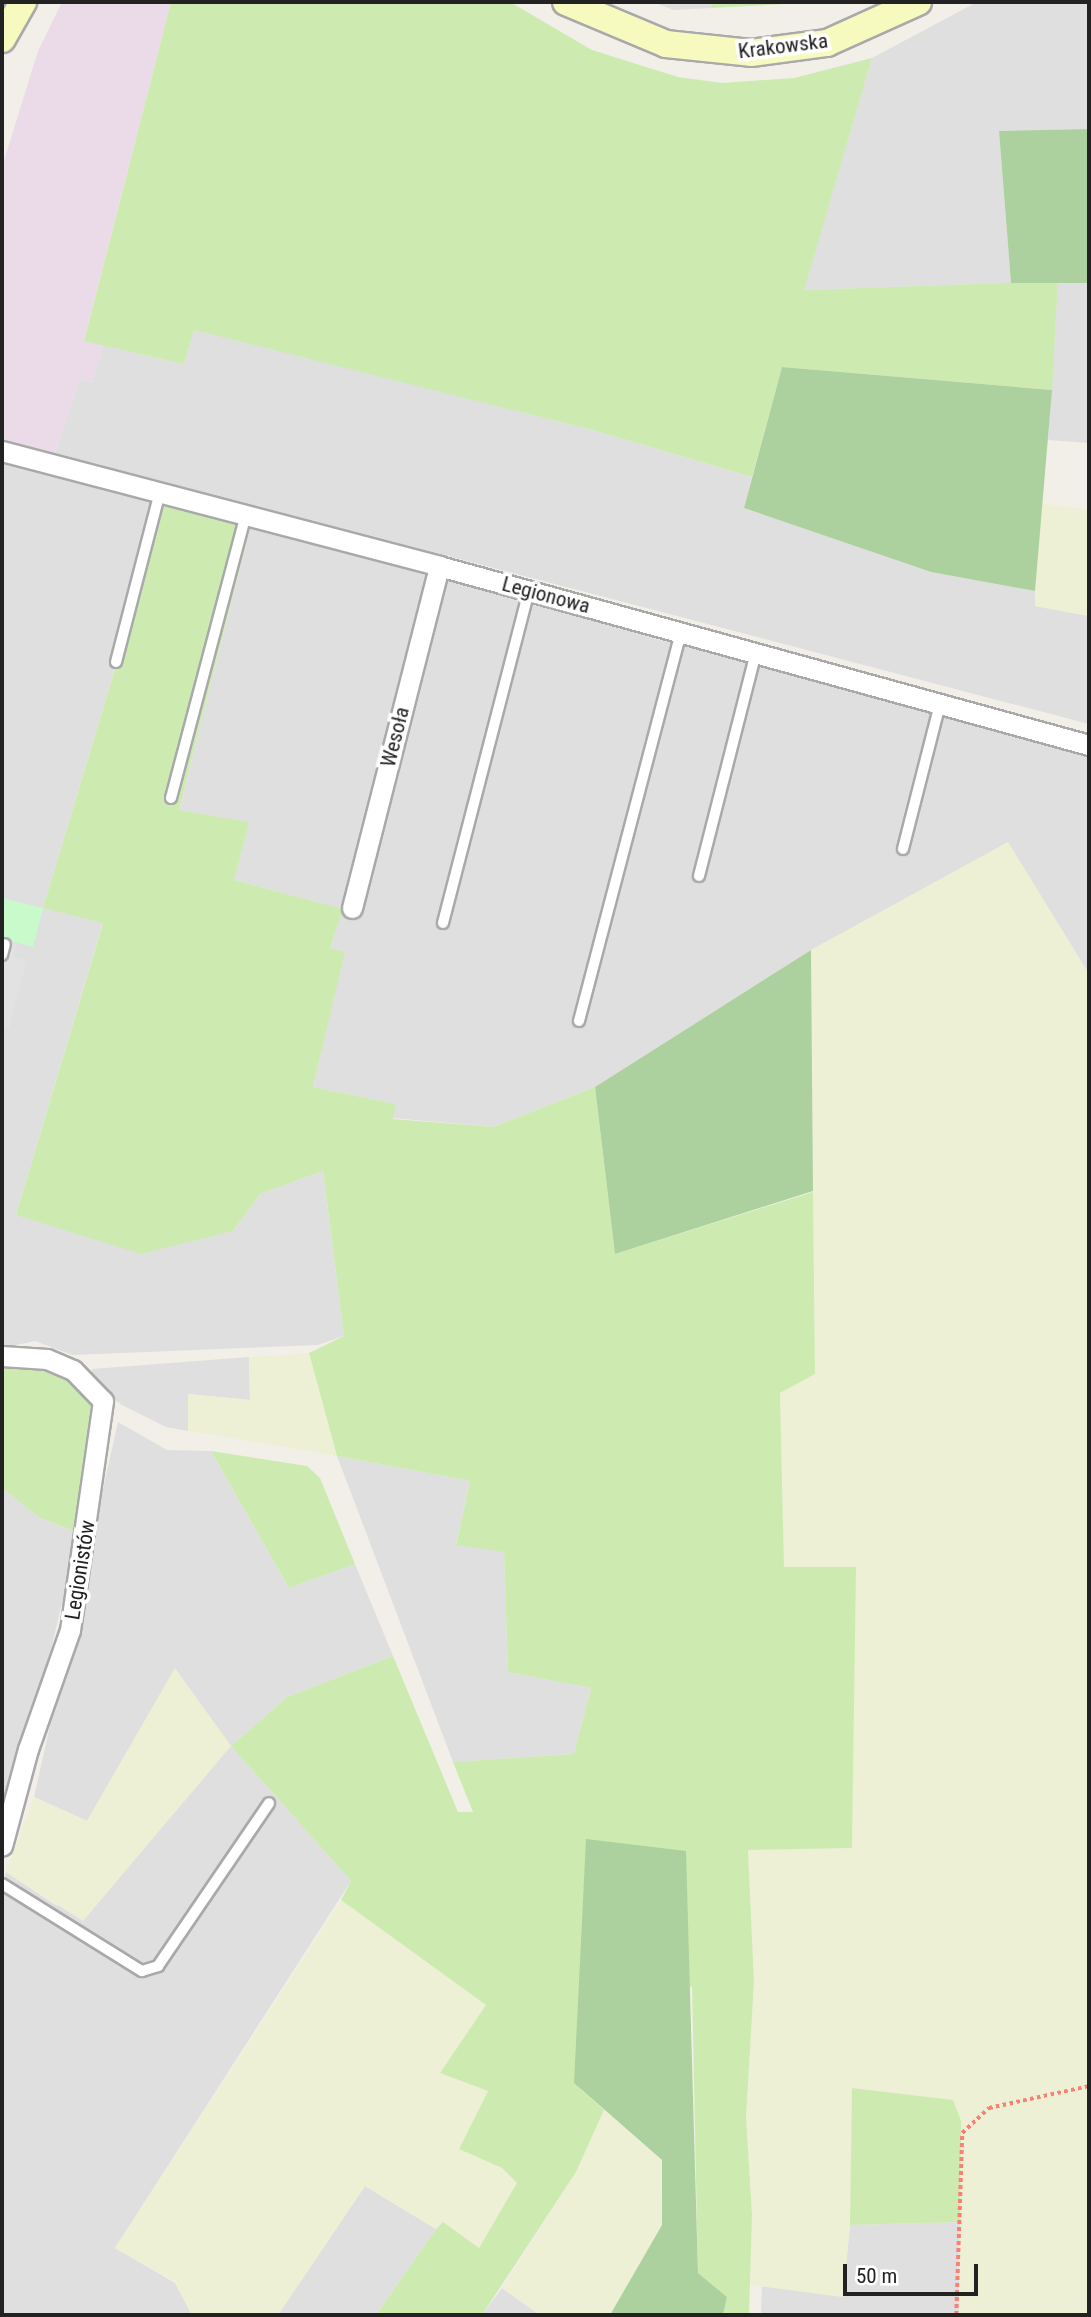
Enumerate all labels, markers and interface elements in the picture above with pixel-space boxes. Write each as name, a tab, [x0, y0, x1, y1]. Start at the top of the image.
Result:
street label: Krakowska	[737, 28, 829, 64]
street label: Legionowa	[499, 571, 593, 619]
street label: Wesoła	[375, 704, 415, 770]
street label: Legionistów	[60, 1518, 100, 1622]
scale bar	[846, 2250, 981, 2294]
text: 50 m	[856, 2264, 897, 2288]

